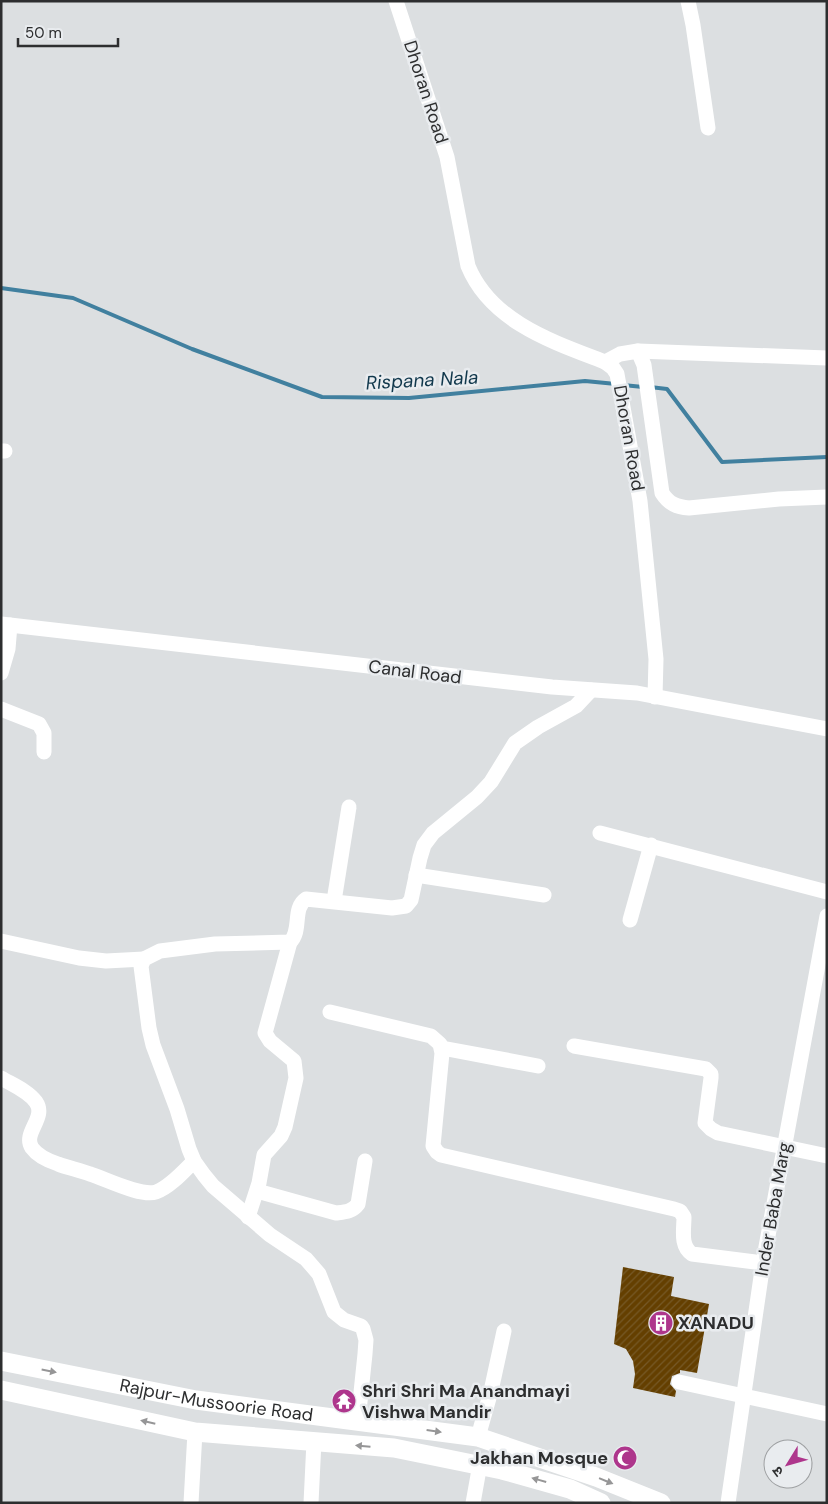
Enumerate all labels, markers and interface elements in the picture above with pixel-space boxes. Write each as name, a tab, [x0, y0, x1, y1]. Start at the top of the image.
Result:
scale bar	[18, 15, 118, 47]
text: 50 m	[25, 23, 62, 43]
street label: Dhoran Road	[398, 37, 454, 147]
water label: Rispana Nala	[365, 365, 479, 395]
street label: Dhoran Road	[608, 383, 650, 493]
street label: Canal Road	[367, 654, 463, 690]
street label: Inder Baba Marg	[749, 1140, 797, 1278]
building icon: XANADU	[648, 1310, 674, 1336]
place label: XANADU	[678, 1311, 754, 1335]
one-way arrow	[42, 1367, 58, 1375]
street label: Rajpur-Mussoorie Road	[118, 1373, 314, 1427]
place label: Shri Shri Ma Anandmayi Vishwa Mandir	[362, 1379, 570, 1424]
temple icon: Shri Shri Ma Anandmayi Vishwa Mandir	[331, 1388, 357, 1414]
one-way arrow	[140, 1418, 155, 1426]
one-way arrow	[427, 1427, 443, 1435]
north arrow	[763, 1439, 813, 1489]
one-way arrow	[354, 1441, 370, 1449]
mosque icon: Jakhan Mosque	[612, 1445, 638, 1471]
place label: Jakhan Mosque	[470, 1446, 608, 1470]
text: उ	[767, 1462, 787, 1481]
one-way arrow	[532, 1476, 547, 1484]
one-way arrow	[599, 1477, 614, 1485]

